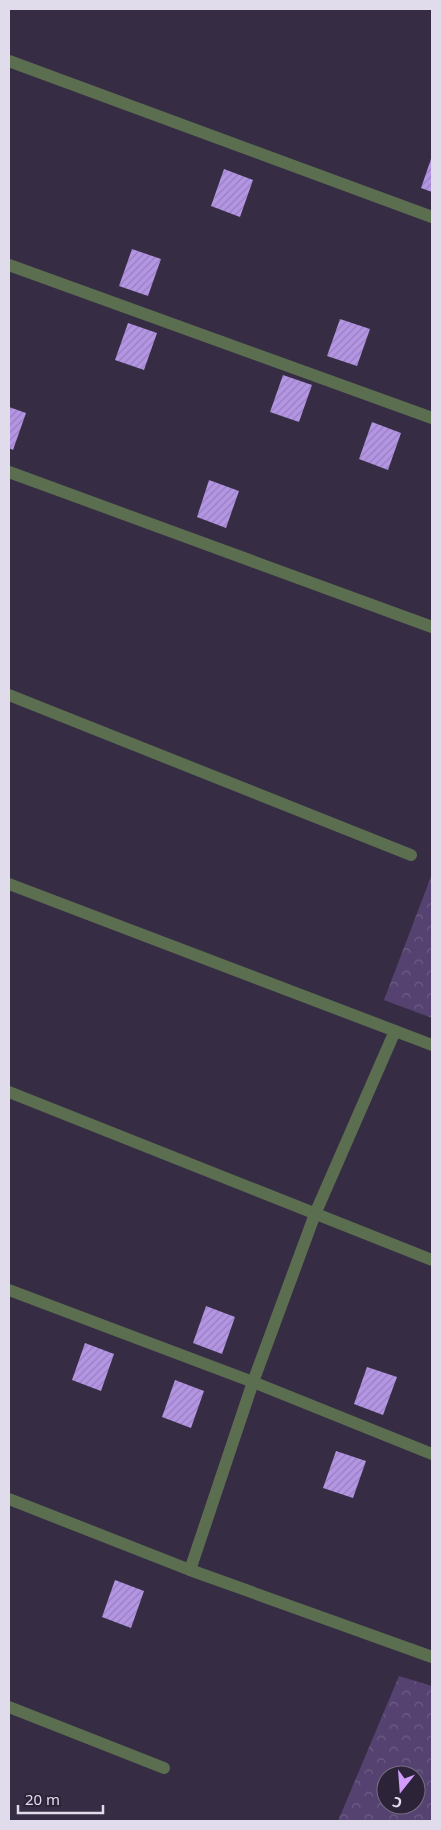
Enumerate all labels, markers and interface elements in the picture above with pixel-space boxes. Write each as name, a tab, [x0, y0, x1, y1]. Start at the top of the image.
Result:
north arrow	[376, 1765, 426, 1815]
scale bar	[18, 1782, 102, 1814]
text: 20 m	[25, 1789, 60, 1809]
text: С	[390, 1793, 404, 1813]

